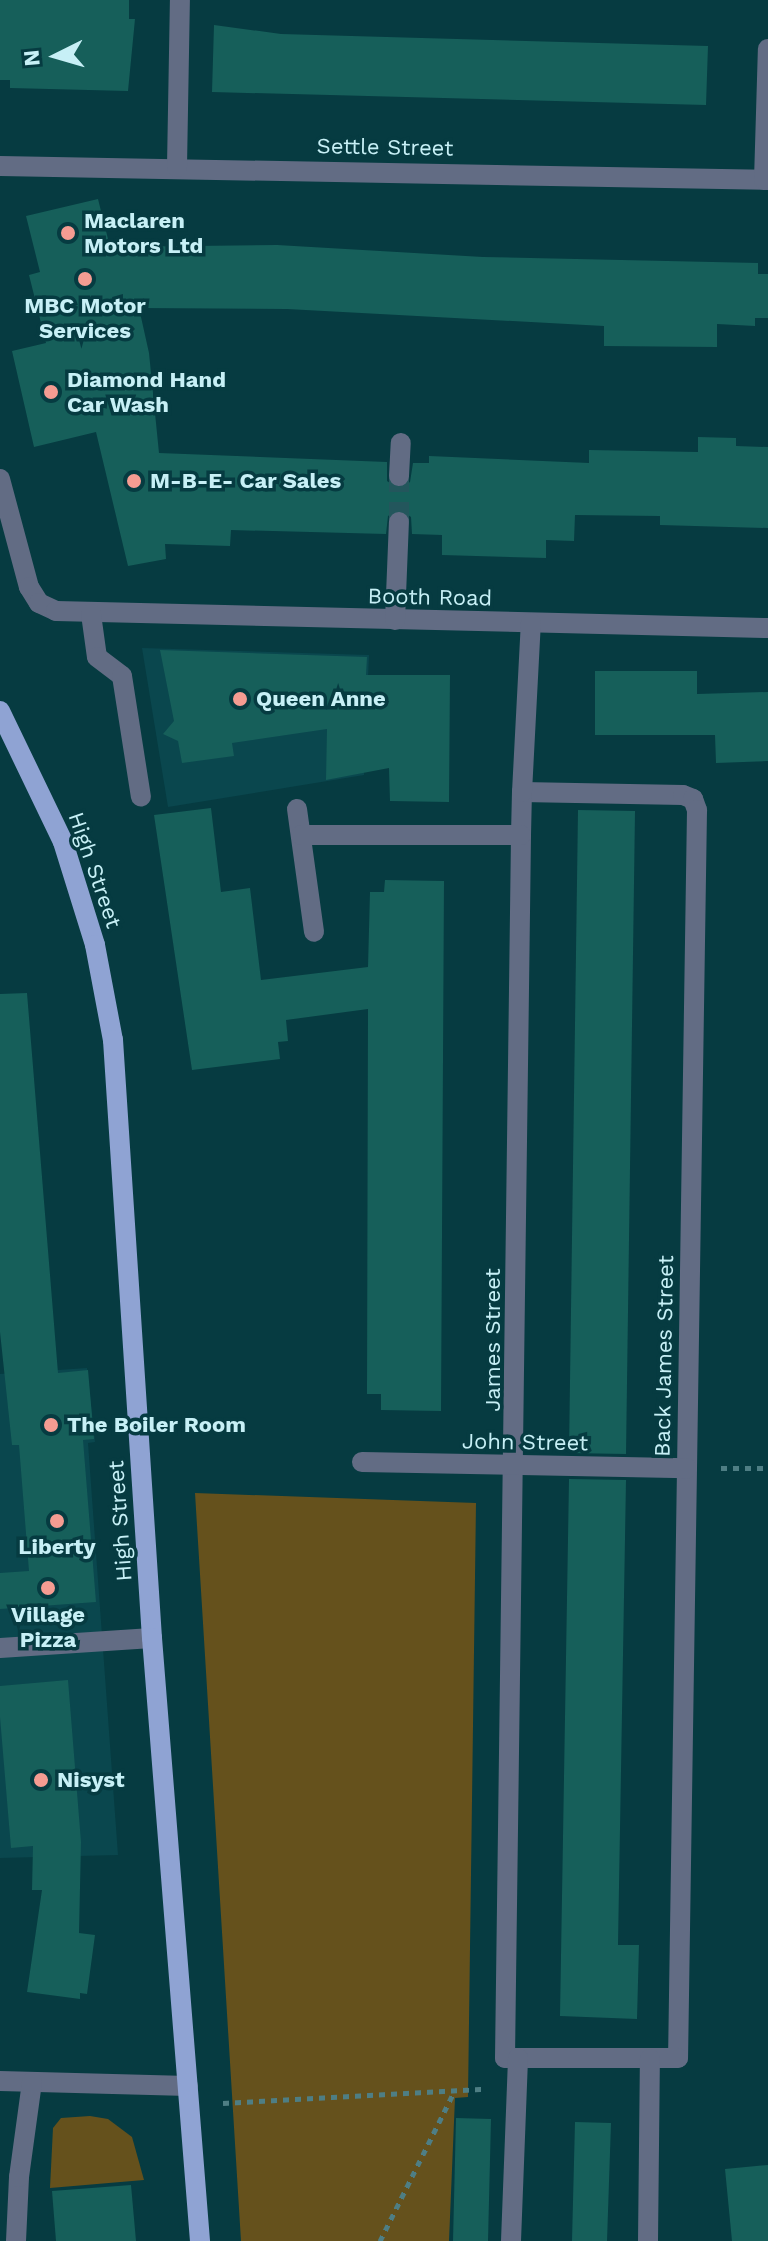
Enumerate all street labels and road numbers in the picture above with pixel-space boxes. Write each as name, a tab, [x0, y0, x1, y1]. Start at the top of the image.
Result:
street label: Settle Street	[316, 133, 454, 161]
street label: Booth Road	[367, 583, 493, 611]
street label: High Street	[63, 808, 127, 932]
street label: Back James Street	[649, 1254, 679, 1458]
street label: James Street	[480, 1268, 506, 1412]
street label: John Street	[462, 1428, 588, 1456]
street label: High Street	[103, 1460, 137, 1582]

